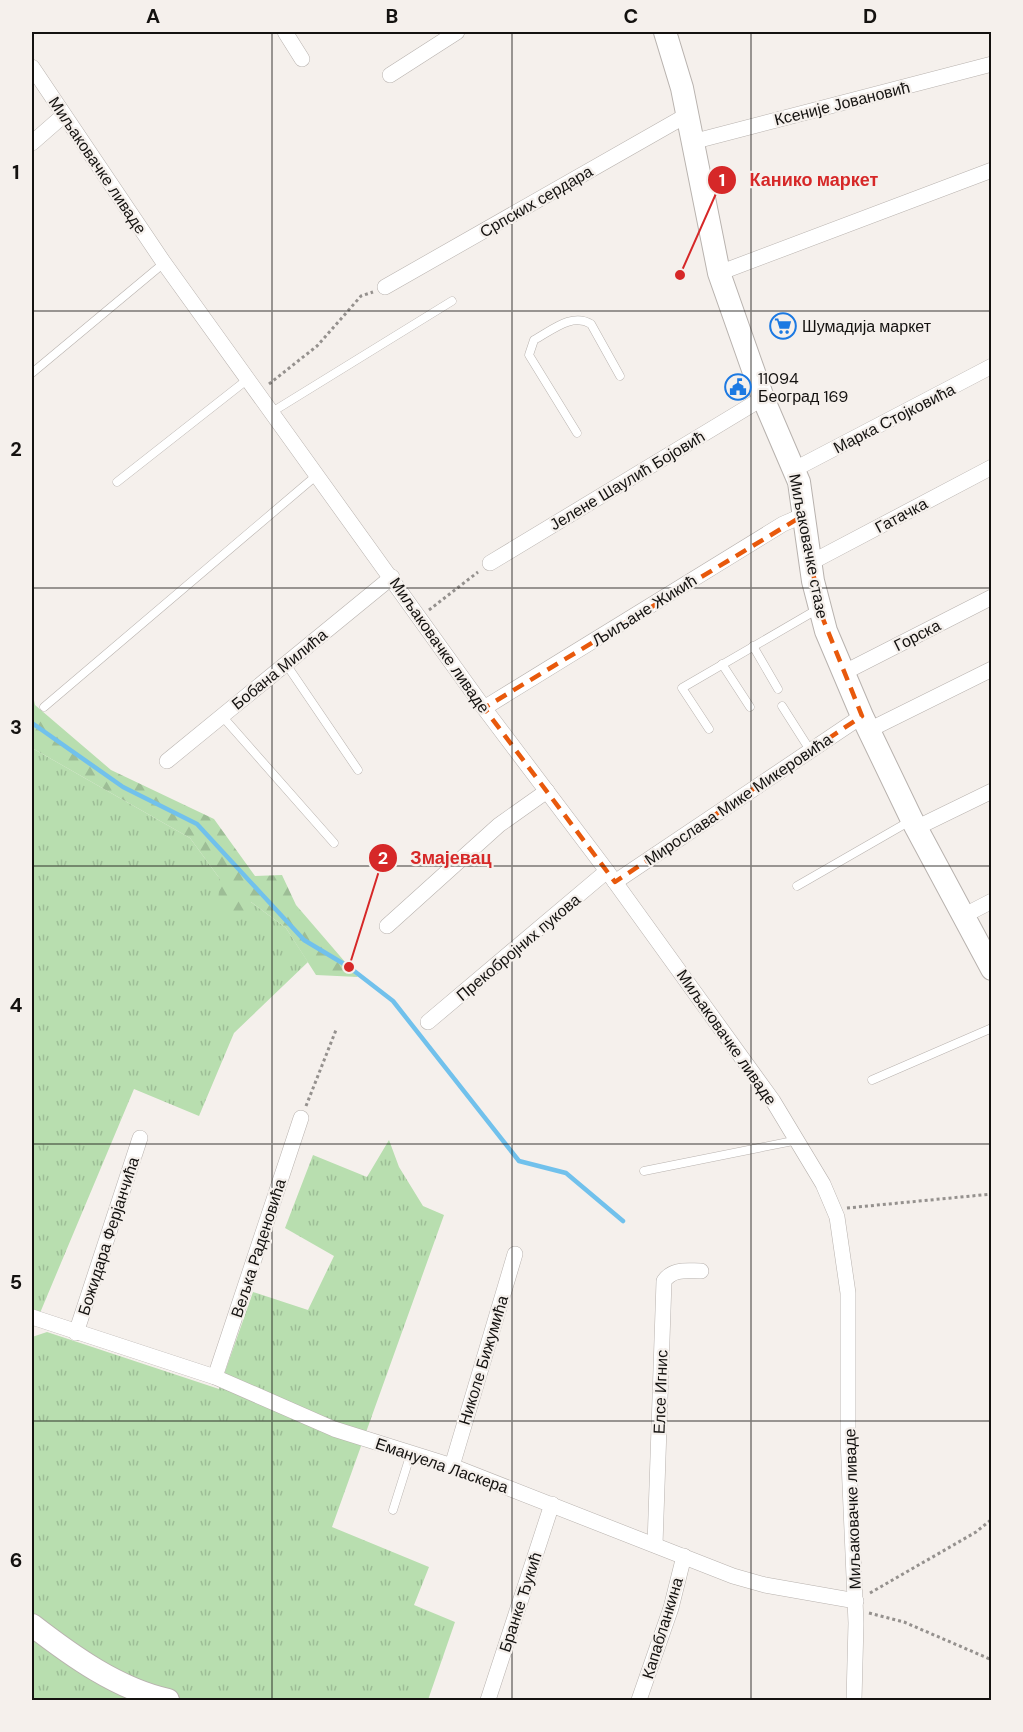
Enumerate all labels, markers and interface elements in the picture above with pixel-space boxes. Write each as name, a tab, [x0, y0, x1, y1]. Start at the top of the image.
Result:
text: A	[146, 3, 160, 29]
text: B	[386, 3, 398, 29]
text: C	[624, 3, 638, 29]
text: D	[863, 3, 877, 29]
street label: Ксеније Јовановић	[772, 76, 912, 130]
street label: Миљаковачке ливаде	[44, 93, 151, 238]
text: 1	[12, 159, 20, 185]
street label: Српских сердара	[476, 161, 596, 242]
callout: Канико маркет	[707, 162, 890, 198]
text: 1	[719, 168, 725, 192]
text: Канико маркет	[750, 168, 879, 192]
supermarket icon: Шумадија маркет	[768, 311, 798, 341]
place label: Шумадија маркет	[802, 316, 932, 337]
place label: 11094 Београд 169	[758, 368, 848, 407]
public building icon: 11094 Београд 169	[723, 372, 753, 402]
street label: Марка Стојковића	[830, 379, 959, 458]
street label: Јелене Шаулић Бојовић	[546, 426, 709, 535]
text: 2	[10, 436, 22, 462]
street label: Миљаковачке стазе	[784, 472, 833, 620]
street label: Гатачка	[871, 493, 931, 538]
street label: Љиљане Жикић	[588, 570, 701, 651]
street label: Миљаковачке ливаде	[385, 573, 494, 717]
street label: Горска	[890, 615, 944, 656]
street label: Бобана Милића	[227, 624, 332, 714]
text: 3	[10, 714, 22, 740]
street label: Мирослава Мике Микеровића	[640, 729, 836, 870]
callout: Змајевац	[368, 840, 503, 876]
text: 2	[378, 846, 388, 870]
text: Змајевац	[410, 846, 492, 870]
street label: Прекобројних пукова	[452, 889, 585, 1006]
street label: Миљаковачке ливаде	[672, 965, 781, 1109]
text: 4	[10, 992, 23, 1018]
street label: Божидара Ферјанчића	[73, 1154, 144, 1318]
street label: Вељка Раденовића	[226, 1176, 291, 1320]
text: 5	[10, 1269, 22, 1295]
street label: Николе Бижумића	[454, 1293, 513, 1428]
street label: Елсе Игнис	[649, 1350, 672, 1434]
street label: Миљаковачке ливаде	[839, 1428, 866, 1590]
street label: Емануела Ласкера	[373, 1433, 511, 1498]
text: 6	[10, 1547, 22, 1573]
street label: Бранке Ђукић	[494, 1549, 547, 1655]
street label: Капабланкина	[637, 1575, 688, 1681]

